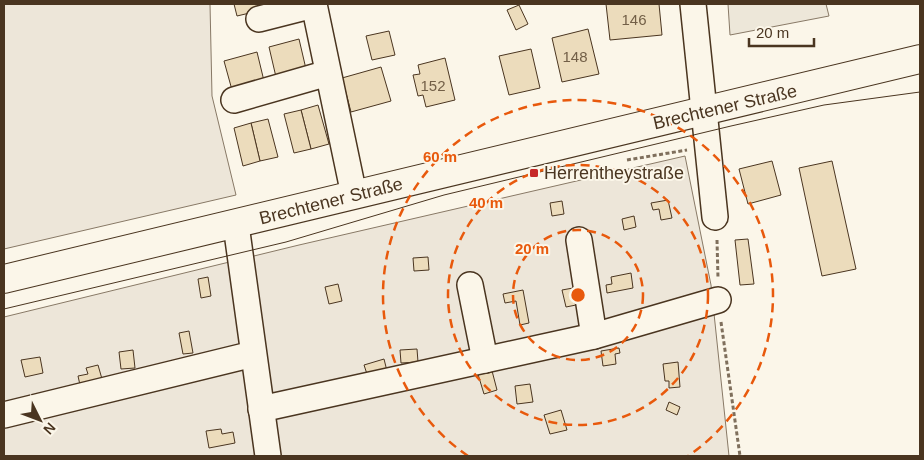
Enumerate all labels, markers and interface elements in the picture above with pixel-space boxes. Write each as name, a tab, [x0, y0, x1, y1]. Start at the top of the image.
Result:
house number: 146	[621, 11, 647, 28]
scale bar	[749, 15, 814, 47]
text: 20 m	[756, 24, 789, 41]
house number: 148	[562, 48, 588, 65]
house number: 152	[420, 77, 446, 94]
street label: Brechtener Straße	[651, 81, 799, 133]
text: 60 m	[423, 148, 457, 165]
place label: Herrentheystraße	[544, 163, 684, 183]
marker: Herrentheystraße	[528, 167, 540, 179]
street label: Brechtener Straße	[257, 174, 405, 228]
text: 40 m	[469, 194, 503, 211]
text: 20 m	[515, 240, 549, 257]
centre of rings	[569, 286, 587, 304]
north arrow	[15, 395, 65, 445]
text: N	[40, 420, 59, 438]

